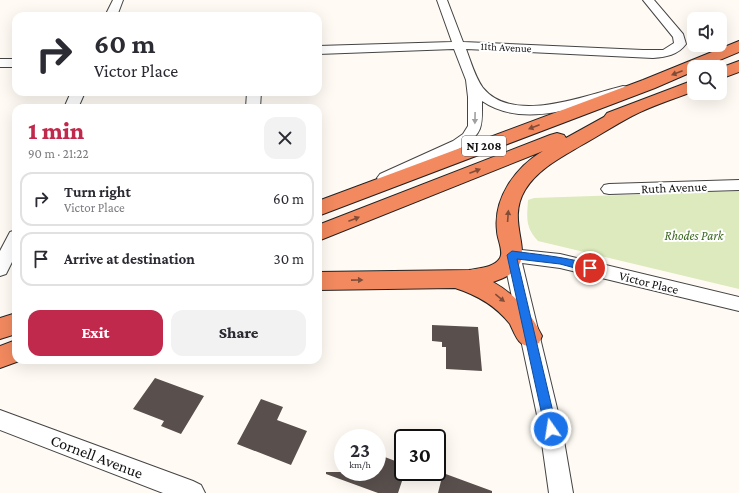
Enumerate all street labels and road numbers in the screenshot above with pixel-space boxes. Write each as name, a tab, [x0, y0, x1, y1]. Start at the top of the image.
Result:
street label: 11th Avenue	[480, 40, 532, 54]
road number: NJ 208	[462, 136, 506, 156]
street label: Ruth Avenue	[641, 179, 708, 196]
street label: Victor Place	[618, 268, 680, 297]
street label: Cornell Avenue	[48, 431, 145, 482]

